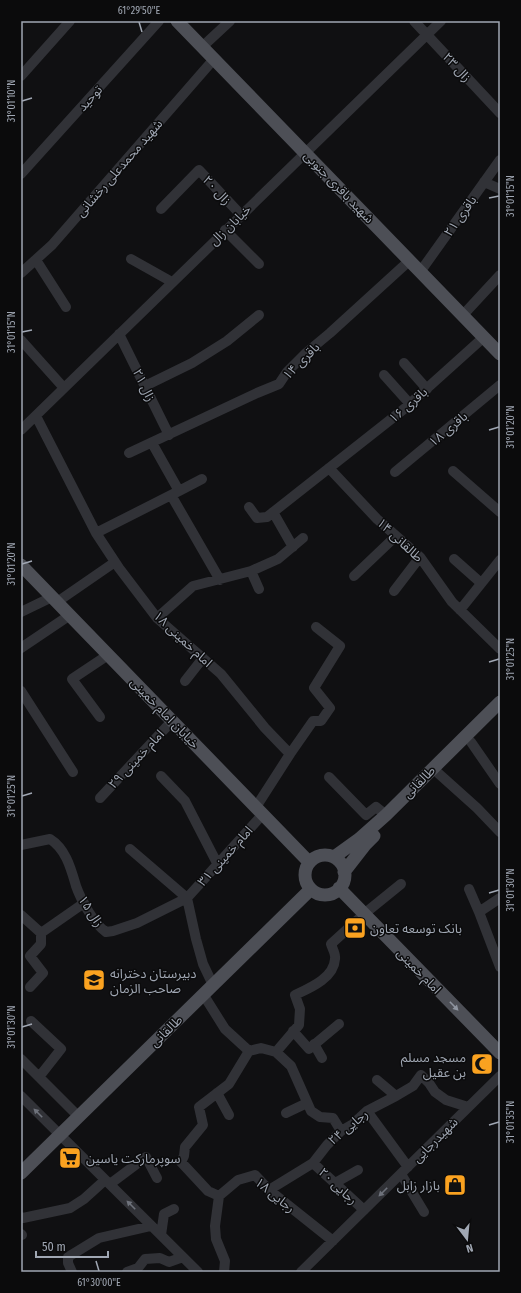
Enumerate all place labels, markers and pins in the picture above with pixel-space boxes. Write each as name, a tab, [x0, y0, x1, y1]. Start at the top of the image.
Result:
bank icon: بانک توسعه تعاون	[342, 915, 368, 941]
place label: بانک توسعه تعاون	[370, 921, 462, 937]
place label: دبیرستان دخترانه صاحب الزمان	[110, 966, 197, 997]
school or university icon: دبیرستان دخترانه صاحب الزمان	[81, 967, 107, 993]
place label: مسجد مسلم بن عقیل	[401, 1050, 466, 1081]
mosque icon: مسجد مسلم بن عقیل	[469, 1051, 495, 1077]
supermarket icon: سوپرمارکت یاسین	[57, 1145, 83, 1171]
place label: سوپرمارکت یاسین	[86, 1151, 181, 1168]
shop icon: بازار زابل	[442, 1172, 468, 1198]
place label: بازار زابل	[397, 1178, 440, 1194]

